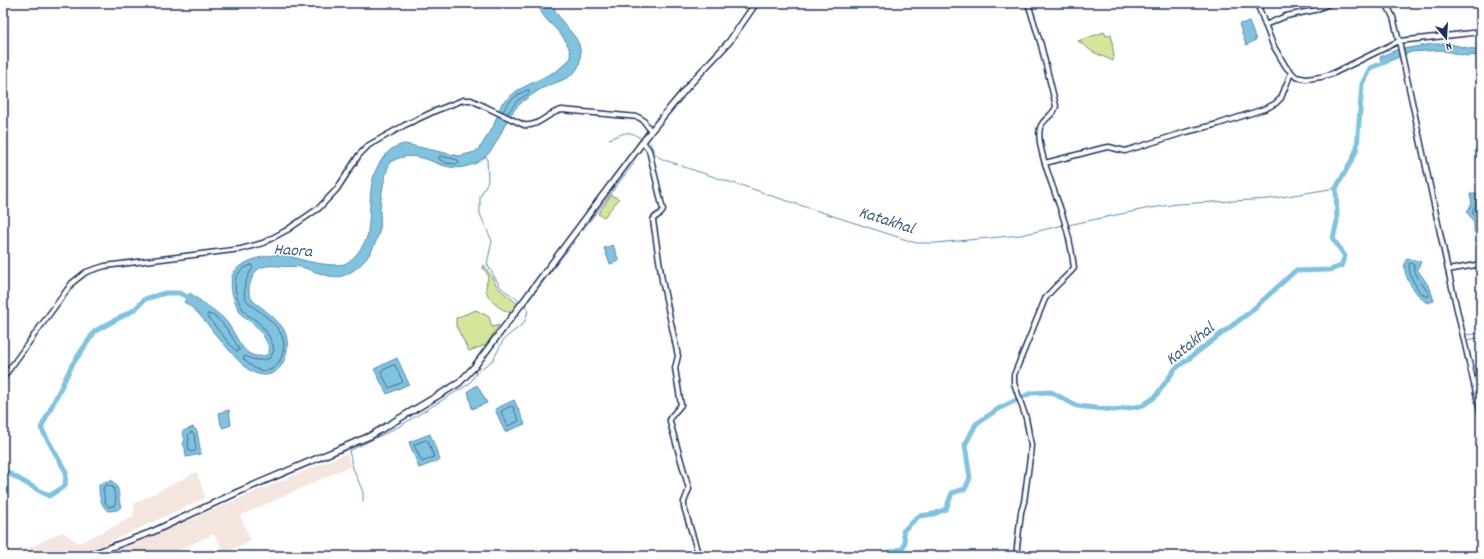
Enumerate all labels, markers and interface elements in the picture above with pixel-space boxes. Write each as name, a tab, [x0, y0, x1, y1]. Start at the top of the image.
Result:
north arrow	[1426, 18, 1466, 58]
text: N	[1443, 37, 1454, 54]
water label: Katakhal	[855, 202, 919, 243]
water label: Haora	[273, 239, 314, 265]
water label: Katakhal	[1161, 317, 1222, 373]

